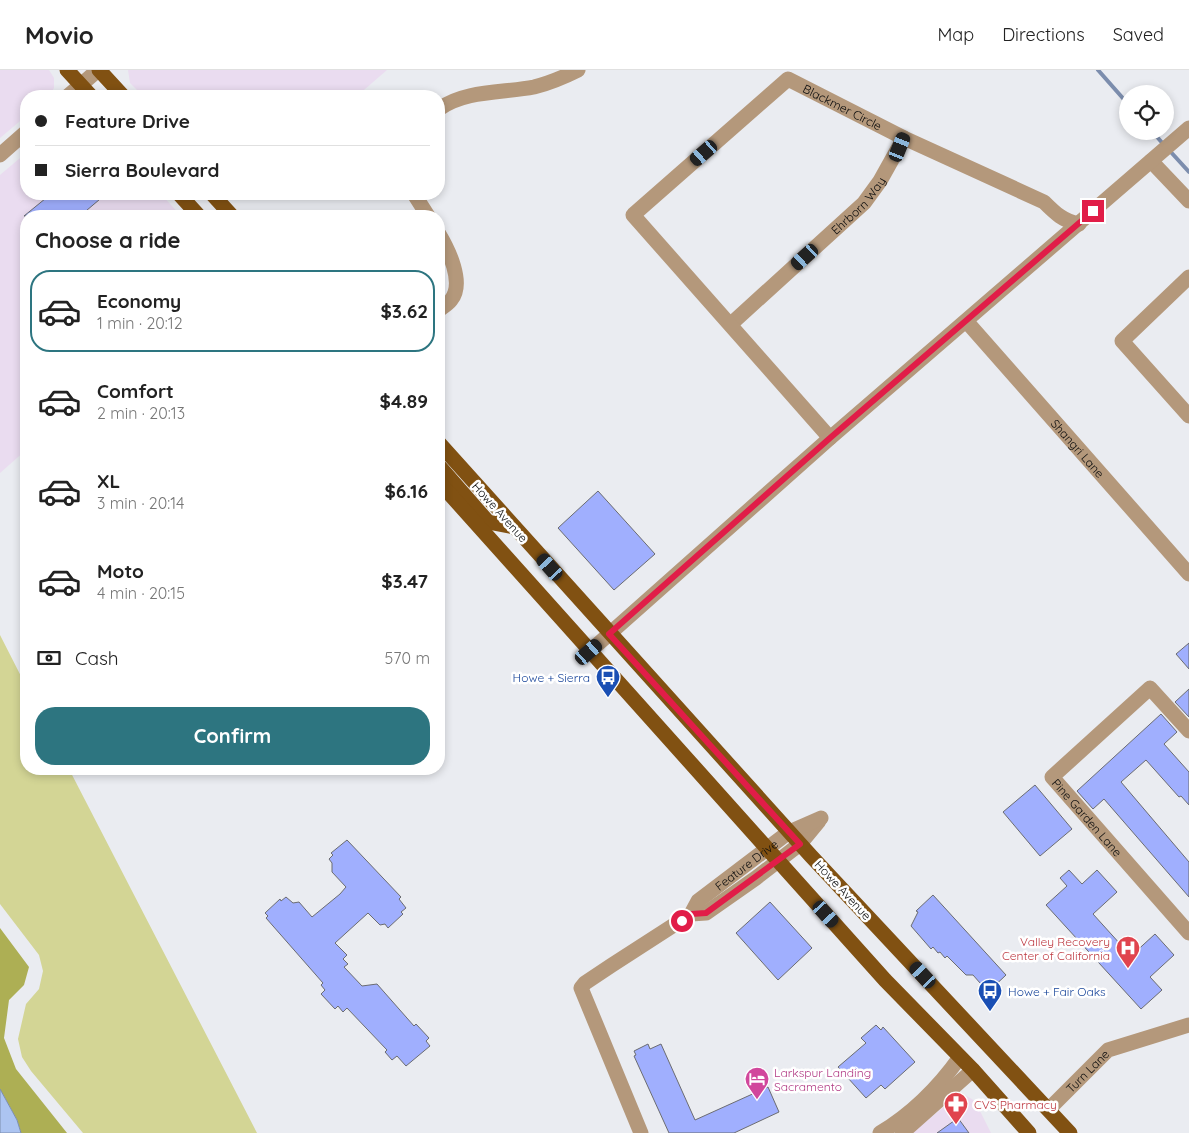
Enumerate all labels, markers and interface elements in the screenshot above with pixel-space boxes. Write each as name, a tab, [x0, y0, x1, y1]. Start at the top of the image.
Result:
text: Movio	[25, 20, 94, 50]
text: Map	[937, 23, 974, 46]
text: Directions	[1002, 23, 1085, 46]
text: Saved	[1113, 23, 1164, 46]
street label: Blackmer Circle	[801, 80, 885, 133]
map controls	[1119, 85, 1174, 140]
button: locate	[1119, 85, 1174, 140]
text: Feature Drive	[65, 109, 190, 133]
car	[887, 130, 912, 164]
car	[687, 137, 720, 169]
text: Sierra Boulevard	[65, 158, 219, 182]
street label: Ehrborn Way	[828, 174, 888, 237]
route end	[1082, 200, 1104, 222]
text: Choose a ride	[35, 226, 180, 254]
car	[788, 241, 821, 273]
icon: car	[37, 289, 82, 334]
text: Economy	[97, 289, 181, 313]
text: $3.62	[380, 299, 428, 323]
text: 1 min · 20:12	[97, 313, 183, 333]
icon: car	[37, 379, 82, 424]
text: Comfort	[97, 379, 174, 403]
text: $4.89	[380, 389, 428, 413]
text: 2 min · 20:13	[97, 403, 185, 423]
street label: Shangri Lane	[1048, 416, 1108, 481]
icon: car	[37, 469, 82, 514]
text: XL	[97, 469, 120, 493]
text: $6.16	[384, 479, 428, 503]
street label: Howe Avenue	[469, 479, 531, 545]
text: 3 min · 20:14	[97, 493, 184, 513]
car	[534, 551, 565, 583]
icon: car	[37, 559, 82, 604]
text: Moto	[97, 559, 144, 583]
text: $3.47	[381, 569, 428, 593]
text: 4 min · 20:15	[97, 583, 185, 603]
car	[572, 636, 605, 668]
icon: cash	[35, 644, 63, 672]
text: Cash	[75, 646, 119, 670]
text: 570 m	[385, 648, 430, 668]
bus stop icon: Howe + Sierra	[595, 664, 621, 698]
place label: Howe + Sierra	[513, 670, 590, 685]
button: Confirm	[35, 707, 430, 765]
street label: Pine Garden Lane	[1049, 775, 1126, 859]
street label: Feature Drive	[712, 836, 781, 893]
street label: Howe Avenue	[812, 857, 875, 923]
car	[810, 898, 841, 930]
route start	[671, 910, 693, 932]
place label: Valley Recovery Center of California	[1002, 934, 1110, 963]
hospital icon: Valley Recovery Center of California	[1115, 935, 1141, 969]
car	[907, 959, 938, 991]
bus stop icon: Howe + Fair Oaks	[977, 978, 1003, 1012]
place label: Howe + Fair Oaks	[1008, 984, 1106, 999]
street label: Turn Lane	[1062, 1046, 1112, 1096]
place label: Larkspur Landing Sacramento	[774, 1065, 871, 1094]
hotel icon: Larkspur Landing Sacramento	[744, 1066, 770, 1100]
pharmacy icon: CVS Pharmacy	[943, 1091, 969, 1125]
place label: CVS Pharmacy	[974, 1097, 1057, 1112]

